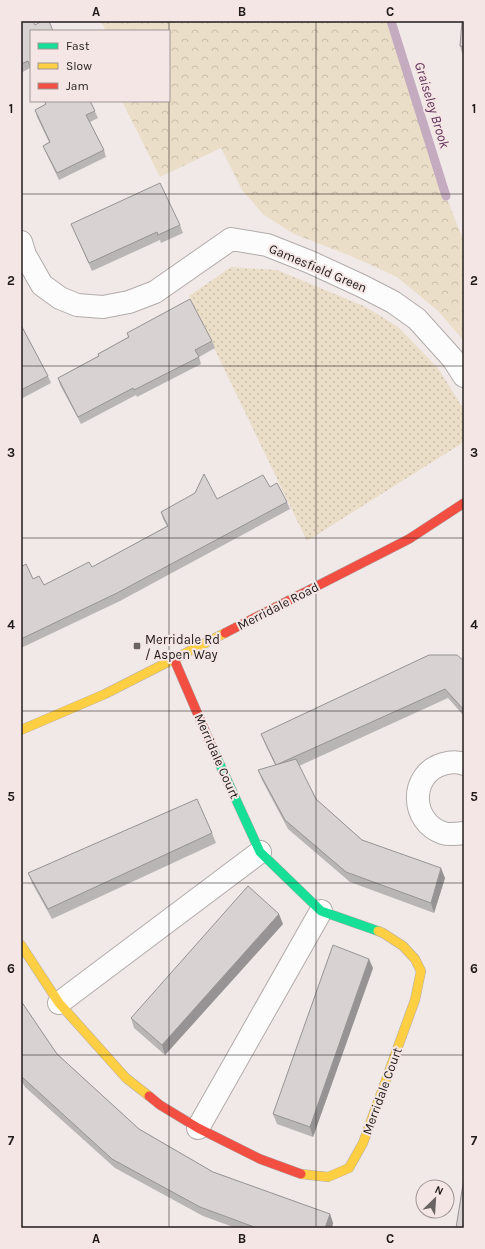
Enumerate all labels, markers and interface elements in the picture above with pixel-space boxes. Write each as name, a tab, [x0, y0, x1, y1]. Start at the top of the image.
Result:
text: A	[92, 4, 100, 19]
text: B	[238, 4, 246, 19]
text: C	[386, 4, 394, 19]
legend	[30, 30, 170, 102]
text: Fast	[66, 39, 90, 53]
text: Slow	[66, 59, 92, 73]
water label: Graiseley Brook	[411, 60, 453, 151]
text: Jam	[66, 79, 89, 93]
text: 1	[9, 101, 13, 116]
text: 1	[472, 101, 476, 116]
street label: Gamesfield Green	[267, 241, 369, 295]
text: 2	[7, 273, 15, 288]
text: 2	[470, 273, 478, 288]
text: 3	[7, 445, 15, 460]
text: 3	[470, 445, 478, 460]
street label: Merridale Road	[235, 579, 321, 633]
text: 4	[7, 617, 15, 632]
text: 4	[470, 617, 478, 632]
place label: Merridale Rd / Aspen Way	[145, 632, 220, 662]
marker: Merridale Rd / Aspen Way	[132, 641, 142, 651]
street label: Merridale Court	[191, 711, 243, 801]
text: 5	[7, 789, 15, 804]
text: 5	[470, 789, 478, 804]
text: 6	[7, 961, 15, 976]
text: 6	[470, 961, 478, 976]
street label: Merridale Court	[359, 1045, 405, 1137]
text: 7	[8, 1133, 15, 1148]
text: 7	[471, 1133, 478, 1148]
north arrow	[415, 1179, 455, 1219]
text: N	[433, 1183, 445, 1198]
text: A	[92, 1231, 100, 1246]
text: B	[238, 1231, 246, 1246]
text: C	[386, 1231, 394, 1246]

